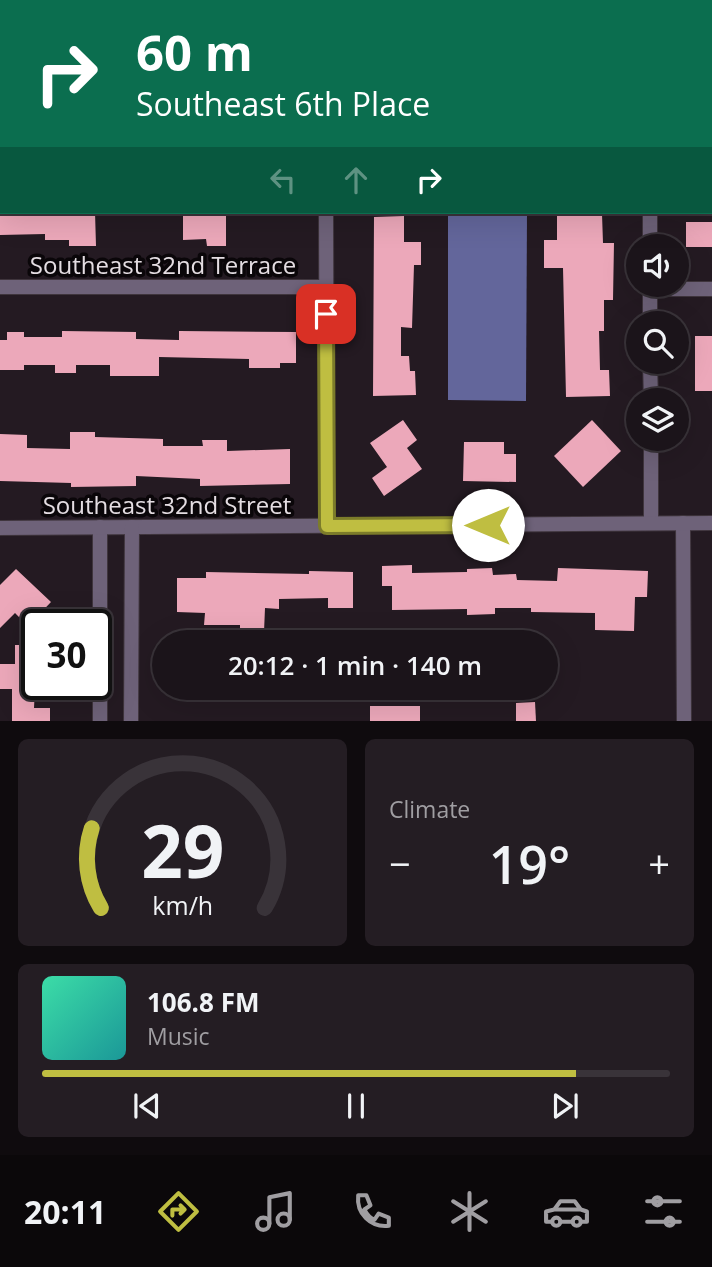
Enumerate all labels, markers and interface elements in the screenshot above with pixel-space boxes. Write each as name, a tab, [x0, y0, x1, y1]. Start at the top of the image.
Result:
text: 60 m	[136, 19, 253, 85]
icon: right	[21, 28, 112, 119]
text: Southeast 6th Place	[136, 82, 430, 125]
icon: left	[264, 161, 302, 199]
icon: ahead	[337, 161, 375, 199]
icon: right	[410, 161, 448, 199]
map controls	[626, 234, 689, 451]
button: sound	[626, 234, 689, 297]
street label: Southeast 32nd Terrace	[30, 248, 296, 281]
pin	[296, 284, 356, 344]
icon: arrive	[307, 295, 345, 333]
button: search	[626, 311, 689, 374]
button: layers	[626, 388, 689, 451]
street label: Southeast 32nd Street	[43, 488, 291, 521]
position arrow	[451, 488, 525, 562]
speed limit sign: 30	[21, 609, 112, 700]
text: 20:12 · 1 min · 140 m	[228, 647, 482, 683]
text: Climate	[389, 793, 470, 825]
text: 29	[141, 801, 224, 900]
text: 19°	[489, 828, 570, 899]
text: −	[389, 837, 411, 889]
text: +	[648, 837, 670, 889]
text: km/h	[152, 888, 213, 922]
text: 106.8 FM	[147, 984, 259, 1020]
text: Music	[147, 1020, 210, 1052]
icon: previous	[128, 1087, 166, 1125]
icon: pause	[337, 1087, 375, 1125]
icon: next	[546, 1087, 584, 1125]
icon: directions	[154, 1187, 203, 1236]
icon: music	[251, 1187, 300, 1236]
icon: phone	[348, 1187, 397, 1236]
icon: climate	[445, 1187, 494, 1236]
icon: car	[542, 1187, 591, 1236]
icon: filters	[639, 1187, 688, 1236]
text: 20:11	[24, 1190, 106, 1233]

